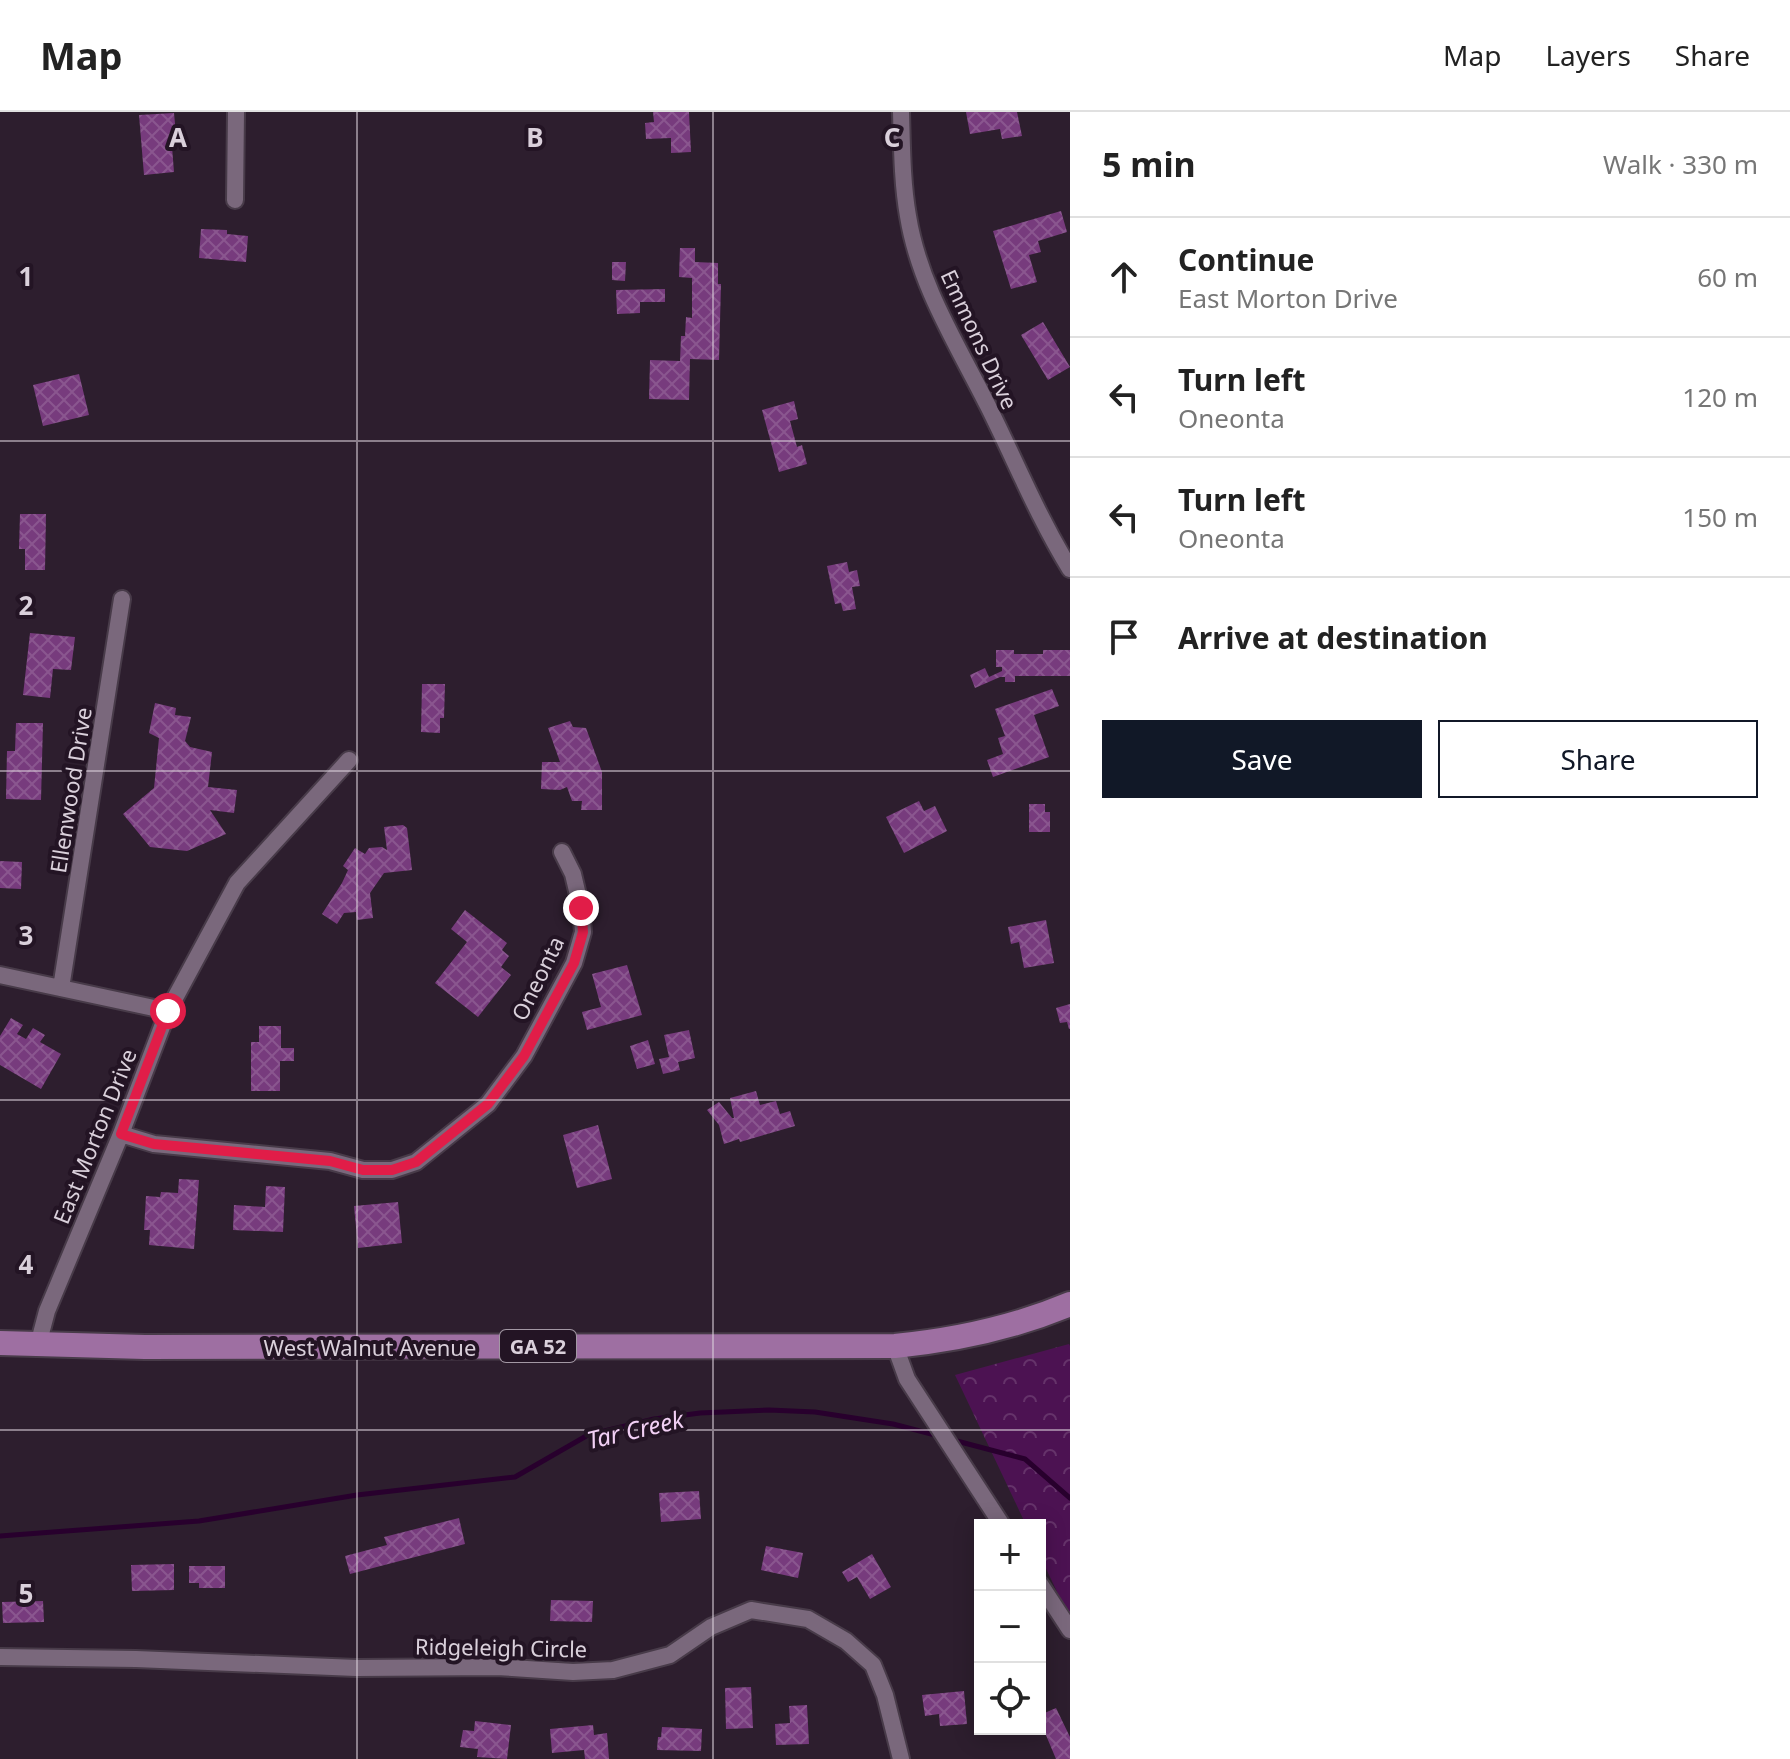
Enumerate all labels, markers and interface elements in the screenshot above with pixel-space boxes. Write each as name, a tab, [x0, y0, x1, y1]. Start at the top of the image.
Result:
text: Map	[40, 29, 123, 81]
text: Map	[1443, 36, 1501, 74]
text: Layers	[1545, 36, 1631, 74]
text: Share	[1675, 36, 1750, 74]
text: A	[169, 119, 187, 155]
text: B	[526, 119, 544, 155]
text: C	[884, 119, 900, 155]
text: 5 min	[1102, 141, 1196, 187]
text: Walk · 330 m	[1603, 146, 1758, 182]
text: Continue	[1178, 239, 1314, 280]
icon: ahead	[1102, 255, 1146, 299]
text: 1	[19, 258, 33, 294]
text: 60 m	[1697, 259, 1758, 295]
street label: Emmons Drive	[935, 264, 1025, 414]
text: East Morton Drive	[1178, 280, 1398, 316]
text: Turn left	[1178, 359, 1306, 400]
icon: left	[1102, 375, 1146, 419]
text: 120 m	[1682, 379, 1758, 415]
text: Oneonta	[1178, 400, 1285, 436]
text: Turn left	[1178, 479, 1306, 520]
icon: left	[1102, 495, 1146, 539]
text: 150 m	[1682, 499, 1758, 535]
text: Oneonta	[1178, 520, 1285, 556]
text: 2	[19, 587, 34, 623]
icon: arrive	[1102, 615, 1146, 659]
text: Arrive at destination	[1178, 617, 1488, 658]
street label: Ellenwood Drive	[42, 705, 98, 875]
button: Save	[1102, 720, 1422, 798]
button: Share	[1438, 720, 1758, 798]
route end	[563, 890, 599, 926]
text: 3	[19, 917, 33, 953]
street label: Oneonta	[504, 931, 570, 1025]
route start	[150, 993, 186, 1029]
street label: East Morton Drive	[45, 1044, 143, 1228]
text: 4	[19, 1246, 34, 1282]
road number: GA 52	[500, 1330, 576, 1362]
street label: West Walnut Avenue	[264, 1332, 476, 1362]
water label: Tar Creek	[583, 1402, 688, 1456]
map controls	[974, 1519, 1046, 1735]
button: +	[974, 1519, 1046, 1591]
text: 5	[19, 1575, 33, 1611]
button: −	[974, 1591, 1046, 1663]
street label: Ridgeleigh Circle	[415, 1630, 587, 1664]
button: locate	[974, 1663, 1046, 1735]

